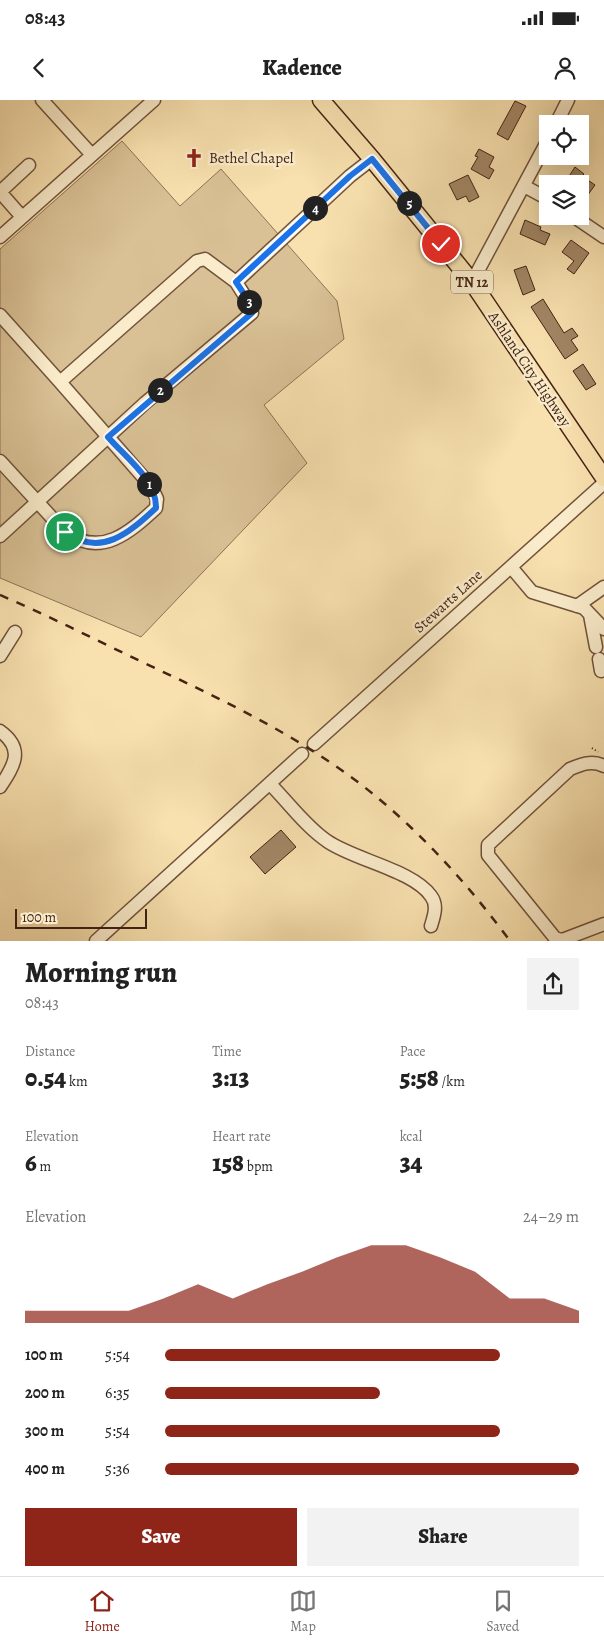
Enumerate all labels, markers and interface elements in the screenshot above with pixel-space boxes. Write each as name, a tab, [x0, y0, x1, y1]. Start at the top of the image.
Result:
text: 08:43	[25, 5, 65, 31]
text: Kadence	[262, 53, 342, 83]
icon: back	[25, 54, 53, 82]
icon: person	[551, 54, 579, 82]
map controls	[539, 115, 589, 225]
button: locate	[539, 115, 589, 165]
church icon: Bethel Chapel	[183, 147, 205, 169]
place label: Bethel Chapel	[209, 148, 294, 168]
button: layers	[539, 175, 589, 225]
pin: 5	[396, 190, 422, 216]
text: 5	[407, 194, 412, 213]
pin: 4	[302, 196, 328, 220]
text: 4	[312, 199, 319, 218]
pin	[420, 223, 462, 265]
icon: check	[427, 230, 455, 258]
road number: TN 12	[451, 270, 493, 293]
pin: 3	[236, 290, 262, 314]
text: 3	[246, 293, 253, 312]
street label: Ashland City Highway	[483, 307, 576, 431]
pin: 2	[148, 378, 172, 402]
text: 2	[157, 381, 164, 400]
pin: 1	[136, 472, 162, 496]
text: 1	[147, 475, 152, 494]
pin	[44, 511, 86, 553]
icon: arrive	[51, 518, 79, 546]
street label: Stewarts Lane	[409, 565, 487, 637]
scale bar	[15, 906, 148, 929]
text: 100 m	[22, 908, 56, 927]
text: Morning run	[25, 954, 177, 992]
button: share	[527, 958, 579, 1010]
text: 08:43	[25, 992, 59, 1014]
text: Distance	[25, 1042, 75, 1061]
text: Time	[212, 1042, 241, 1061]
text: Pace	[400, 1042, 426, 1061]
text: 0.54	[25, 1061, 66, 1095]
text: 3:13	[212, 1061, 249, 1095]
text: 5:58	[400, 1061, 439, 1095]
text: km	[66, 1072, 88, 1091]
text: /km	[439, 1072, 465, 1091]
text: Elevation	[25, 1127, 79, 1146]
text: Heart rate	[212, 1127, 271, 1146]
text: kcal	[400, 1127, 422, 1146]
text: 6	[25, 1146, 37, 1180]
text: 158	[212, 1146, 244, 1180]
text: 34	[400, 1146, 423, 1180]
text: m	[37, 1157, 51, 1176]
text: bpm	[244, 1157, 273, 1176]
text: Elevation	[25, 1206, 86, 1228]
text: 24–29 m	[523, 1206, 579, 1228]
text: 100 m	[25, 1344, 63, 1366]
text: 5:54	[105, 1344, 130, 1366]
text: 200 m	[25, 1382, 65, 1404]
text: 6:35	[105, 1382, 130, 1404]
text: 300 m	[25, 1420, 64, 1442]
text: 5:54	[105, 1420, 130, 1442]
text: 400 m	[25, 1458, 65, 1480]
text: 5:36	[105, 1458, 130, 1480]
button: Save	[25, 1508, 297, 1566]
button: Share	[307, 1508, 579, 1566]
tab: Home	[85, 1587, 120, 1636]
tab: Map	[289, 1587, 317, 1636]
tab: Saved	[486, 1587, 519, 1636]

